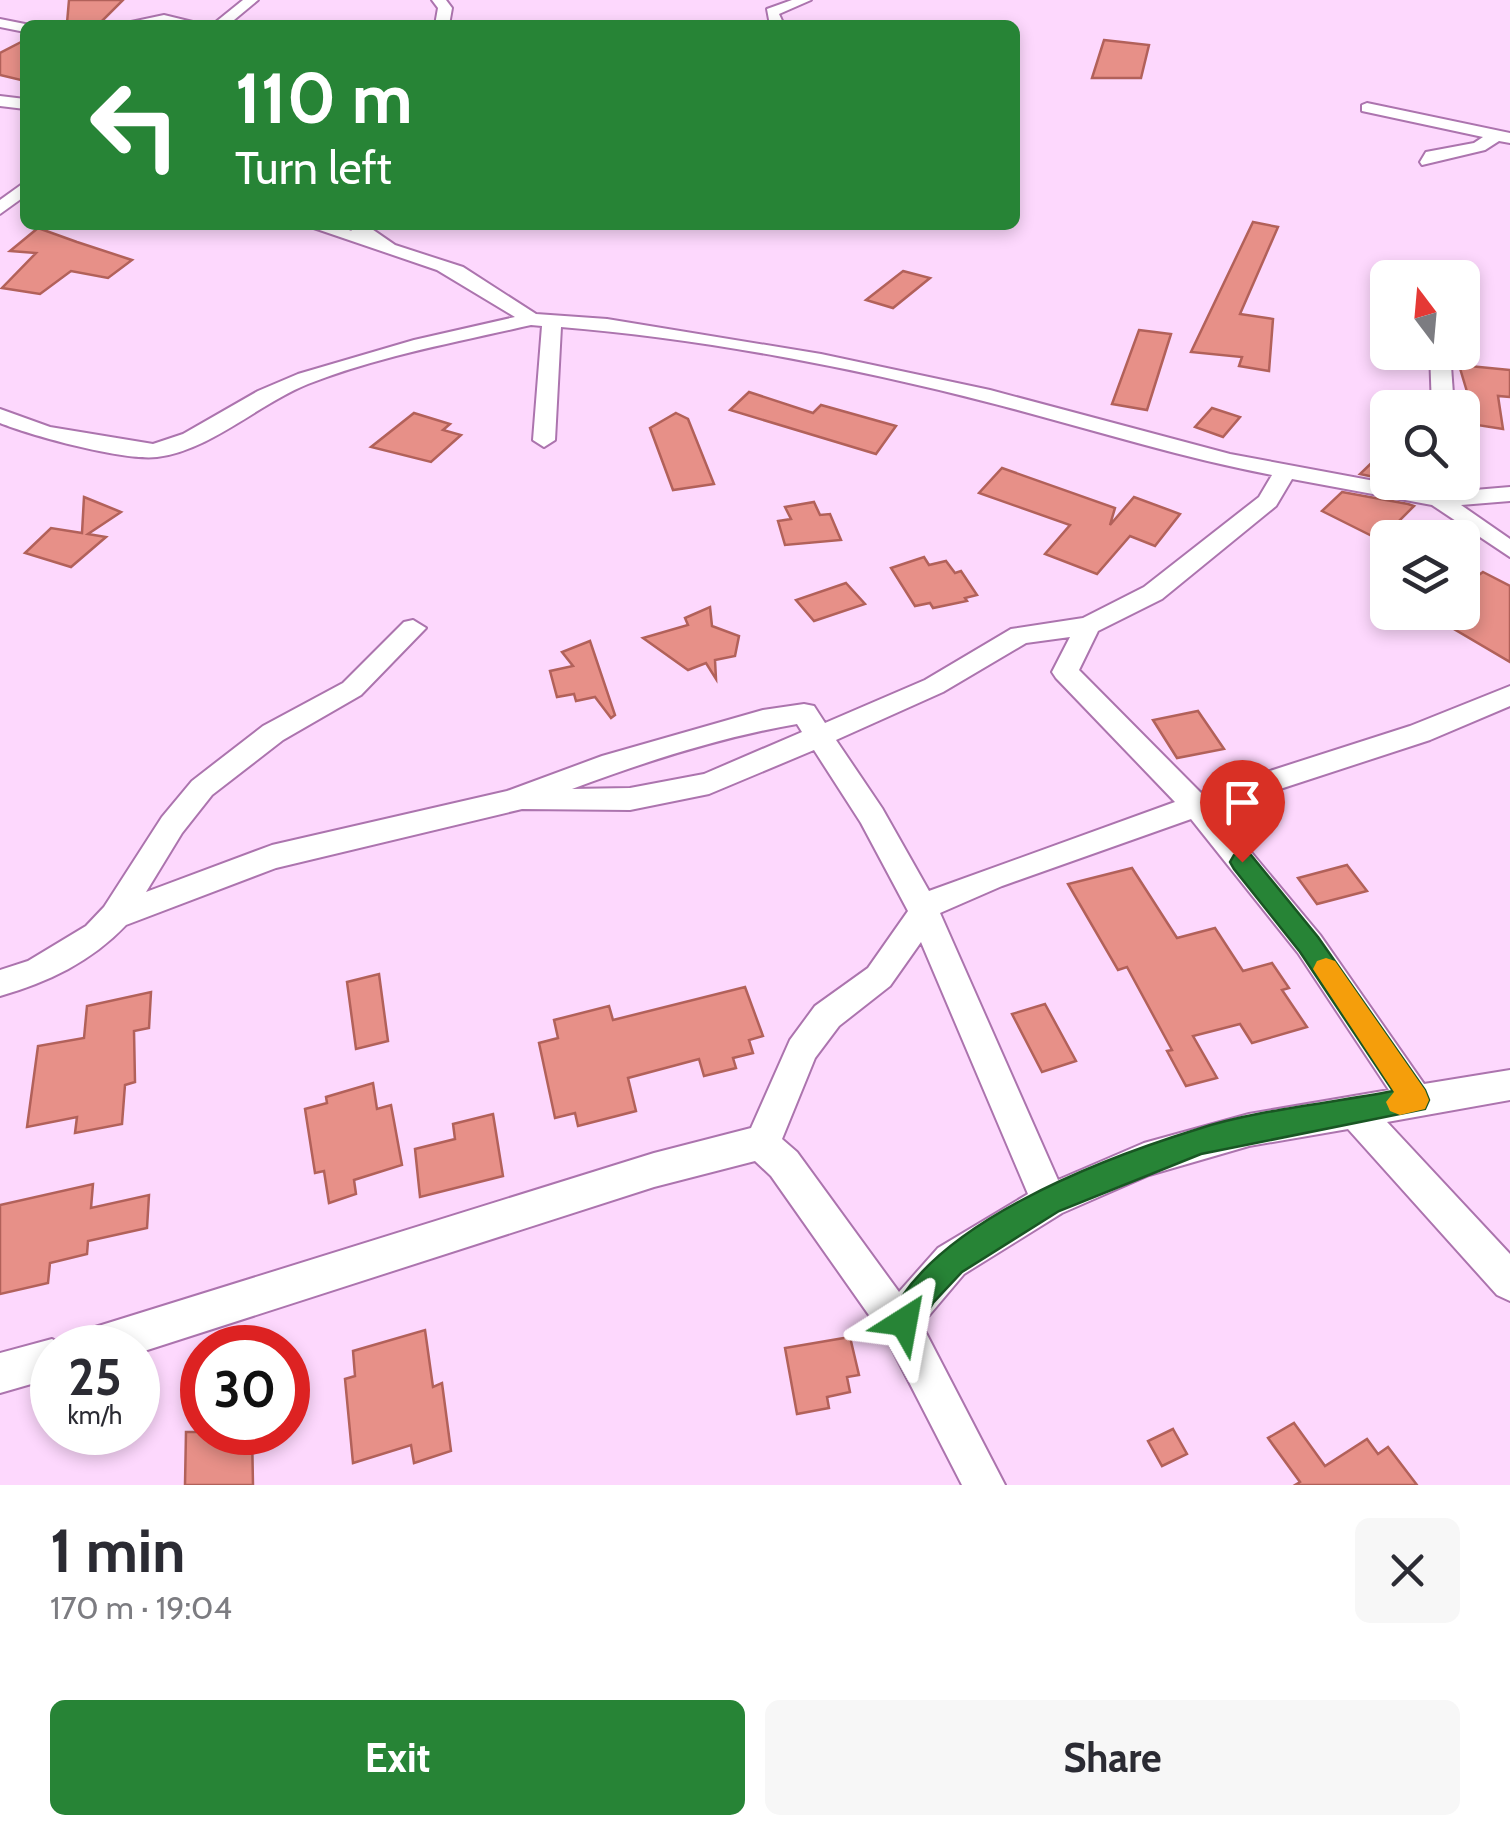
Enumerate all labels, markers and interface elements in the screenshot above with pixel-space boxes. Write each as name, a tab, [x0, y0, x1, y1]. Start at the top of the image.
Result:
text: 110 m	[235, 55, 413, 141]
icon: left	[70, 60, 200, 190]
text: Turn left	[235, 141, 392, 195]
north arrow	[1370, 260, 1480, 370]
map controls	[1370, 260, 1480, 630]
button: search	[1370, 390, 1480, 500]
button: layers	[1370, 520, 1480, 630]
pin	[1200, 760, 1285, 863]
icon: arrive	[1215, 775, 1270, 830]
position arrow	[852, 1270, 956, 1374]
speed limit sign: 30	[180, 1325, 310, 1455]
text: 25	[68, 1347, 122, 1408]
text: km/h	[68, 1400, 122, 1430]
text: 1 min	[50, 1514, 185, 1587]
button: close	[1355, 1518, 1460, 1623]
text: 170 m · 19:04	[50, 1588, 232, 1627]
button: Exit	[50, 1700, 745, 1815]
button: Share	[765, 1700, 1460, 1815]

